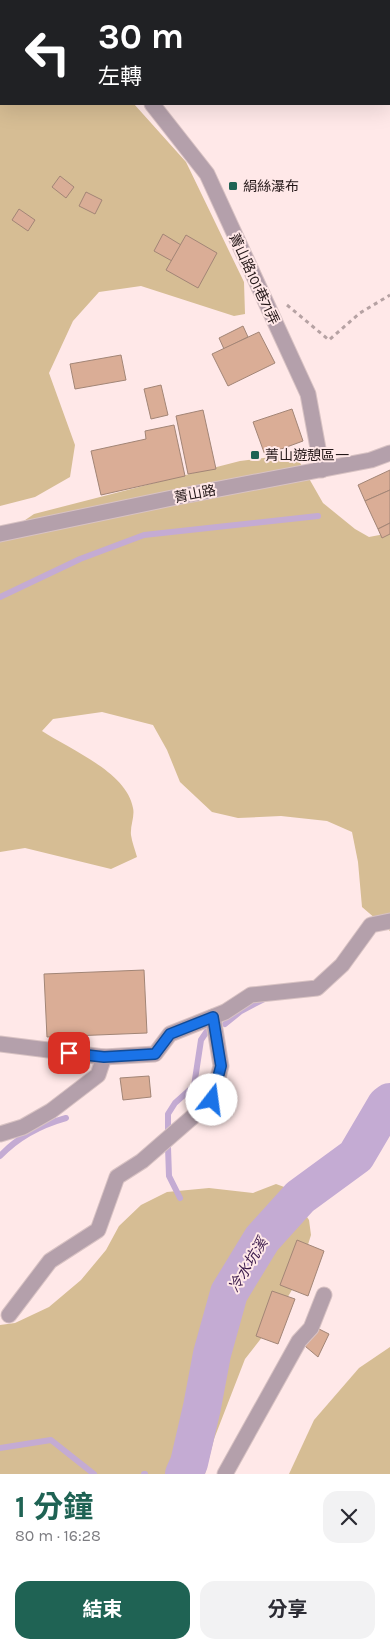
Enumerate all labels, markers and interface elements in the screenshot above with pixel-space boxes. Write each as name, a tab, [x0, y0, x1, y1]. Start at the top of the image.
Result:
text: 30 m	[98, 16, 184, 57]
icon: left	[15, 20, 80, 85]
text: 左轉	[98, 64, 142, 90]
place label: 絹絲瀑布	[243, 178, 299, 195]
marker: 絹絲瀑布	[227, 180, 239, 192]
street label: 菁山路101巷71弄	[225, 231, 283, 327]
place label: 菁山遊憩區一	[265, 447, 349, 464]
marker: 菁山遊憩區一	[249, 449, 261, 461]
street label: 菁山路	[173, 482, 217, 506]
pin	[48, 1032, 90, 1074]
icon: arrive	[55, 1039, 83, 1067]
position arrow	[185, 1073, 237, 1125]
water label: 冷水坑溪	[225, 1233, 272, 1295]
text: 1 分鐘	[15, 1489, 93, 1525]
button: close	[323, 1491, 375, 1543]
text: 80 m · 16:28	[15, 1526, 101, 1545]
button: 結束	[15, 1581, 190, 1639]
button: 分享	[200, 1581, 375, 1639]

